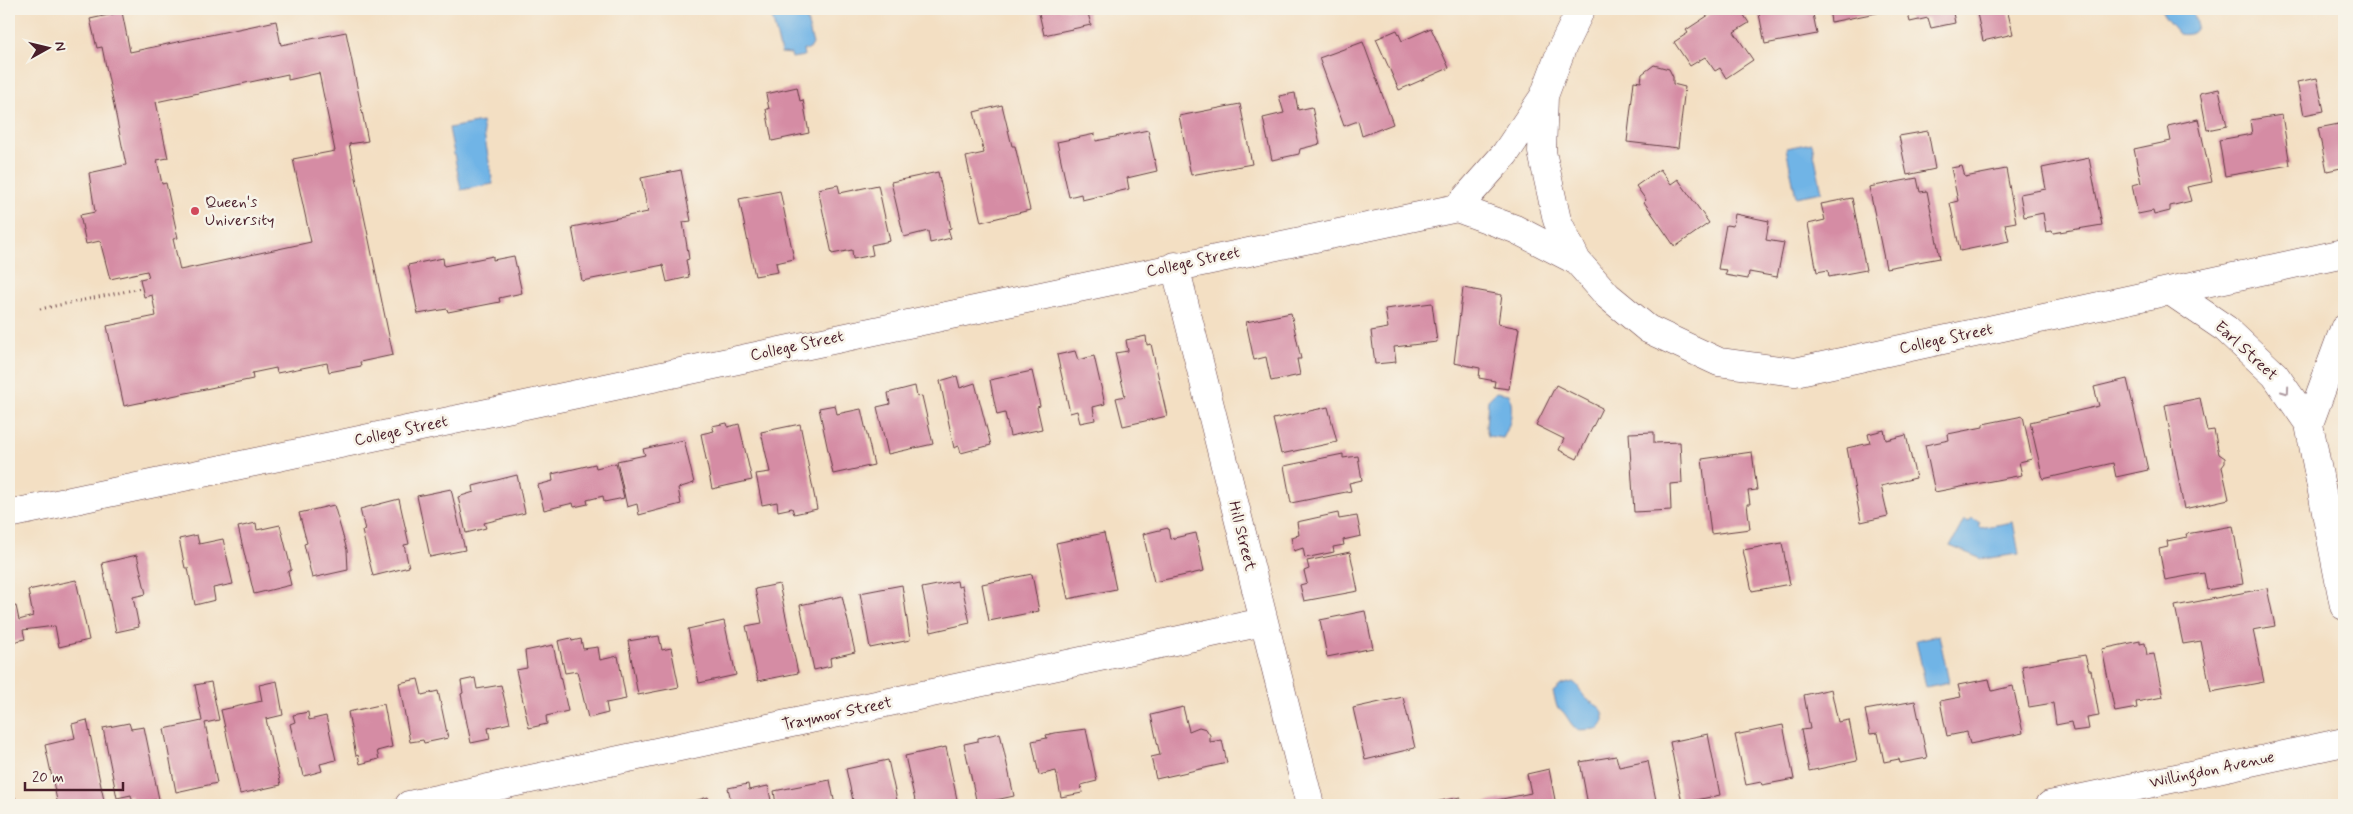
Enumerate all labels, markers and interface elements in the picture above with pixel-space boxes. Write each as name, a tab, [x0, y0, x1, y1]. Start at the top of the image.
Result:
north arrow	[22, 22, 72, 72]
text: N	[50, 40, 69, 52]
place label: Queen's University	[205, 192, 275, 231]
marker: Queen's University	[189, 205, 201, 217]
street label: College Street	[1144, 242, 1242, 282]
street label: Earl Street	[2210, 316, 2282, 386]
street label: College Street	[1897, 319, 1995, 359]
street label: College Street	[748, 326, 846, 366]
one-way arrow	[2280, 385, 2289, 395]
street label: College Street	[352, 411, 450, 451]
street label: Hill Street	[1223, 499, 1261, 574]
street label: Traymoor Street	[780, 692, 894, 736]
street label: Willingdon Avenue	[2148, 747, 2277, 794]
scale bar	[25, 759, 122, 791]
text: 20 m	[32, 768, 64, 788]

